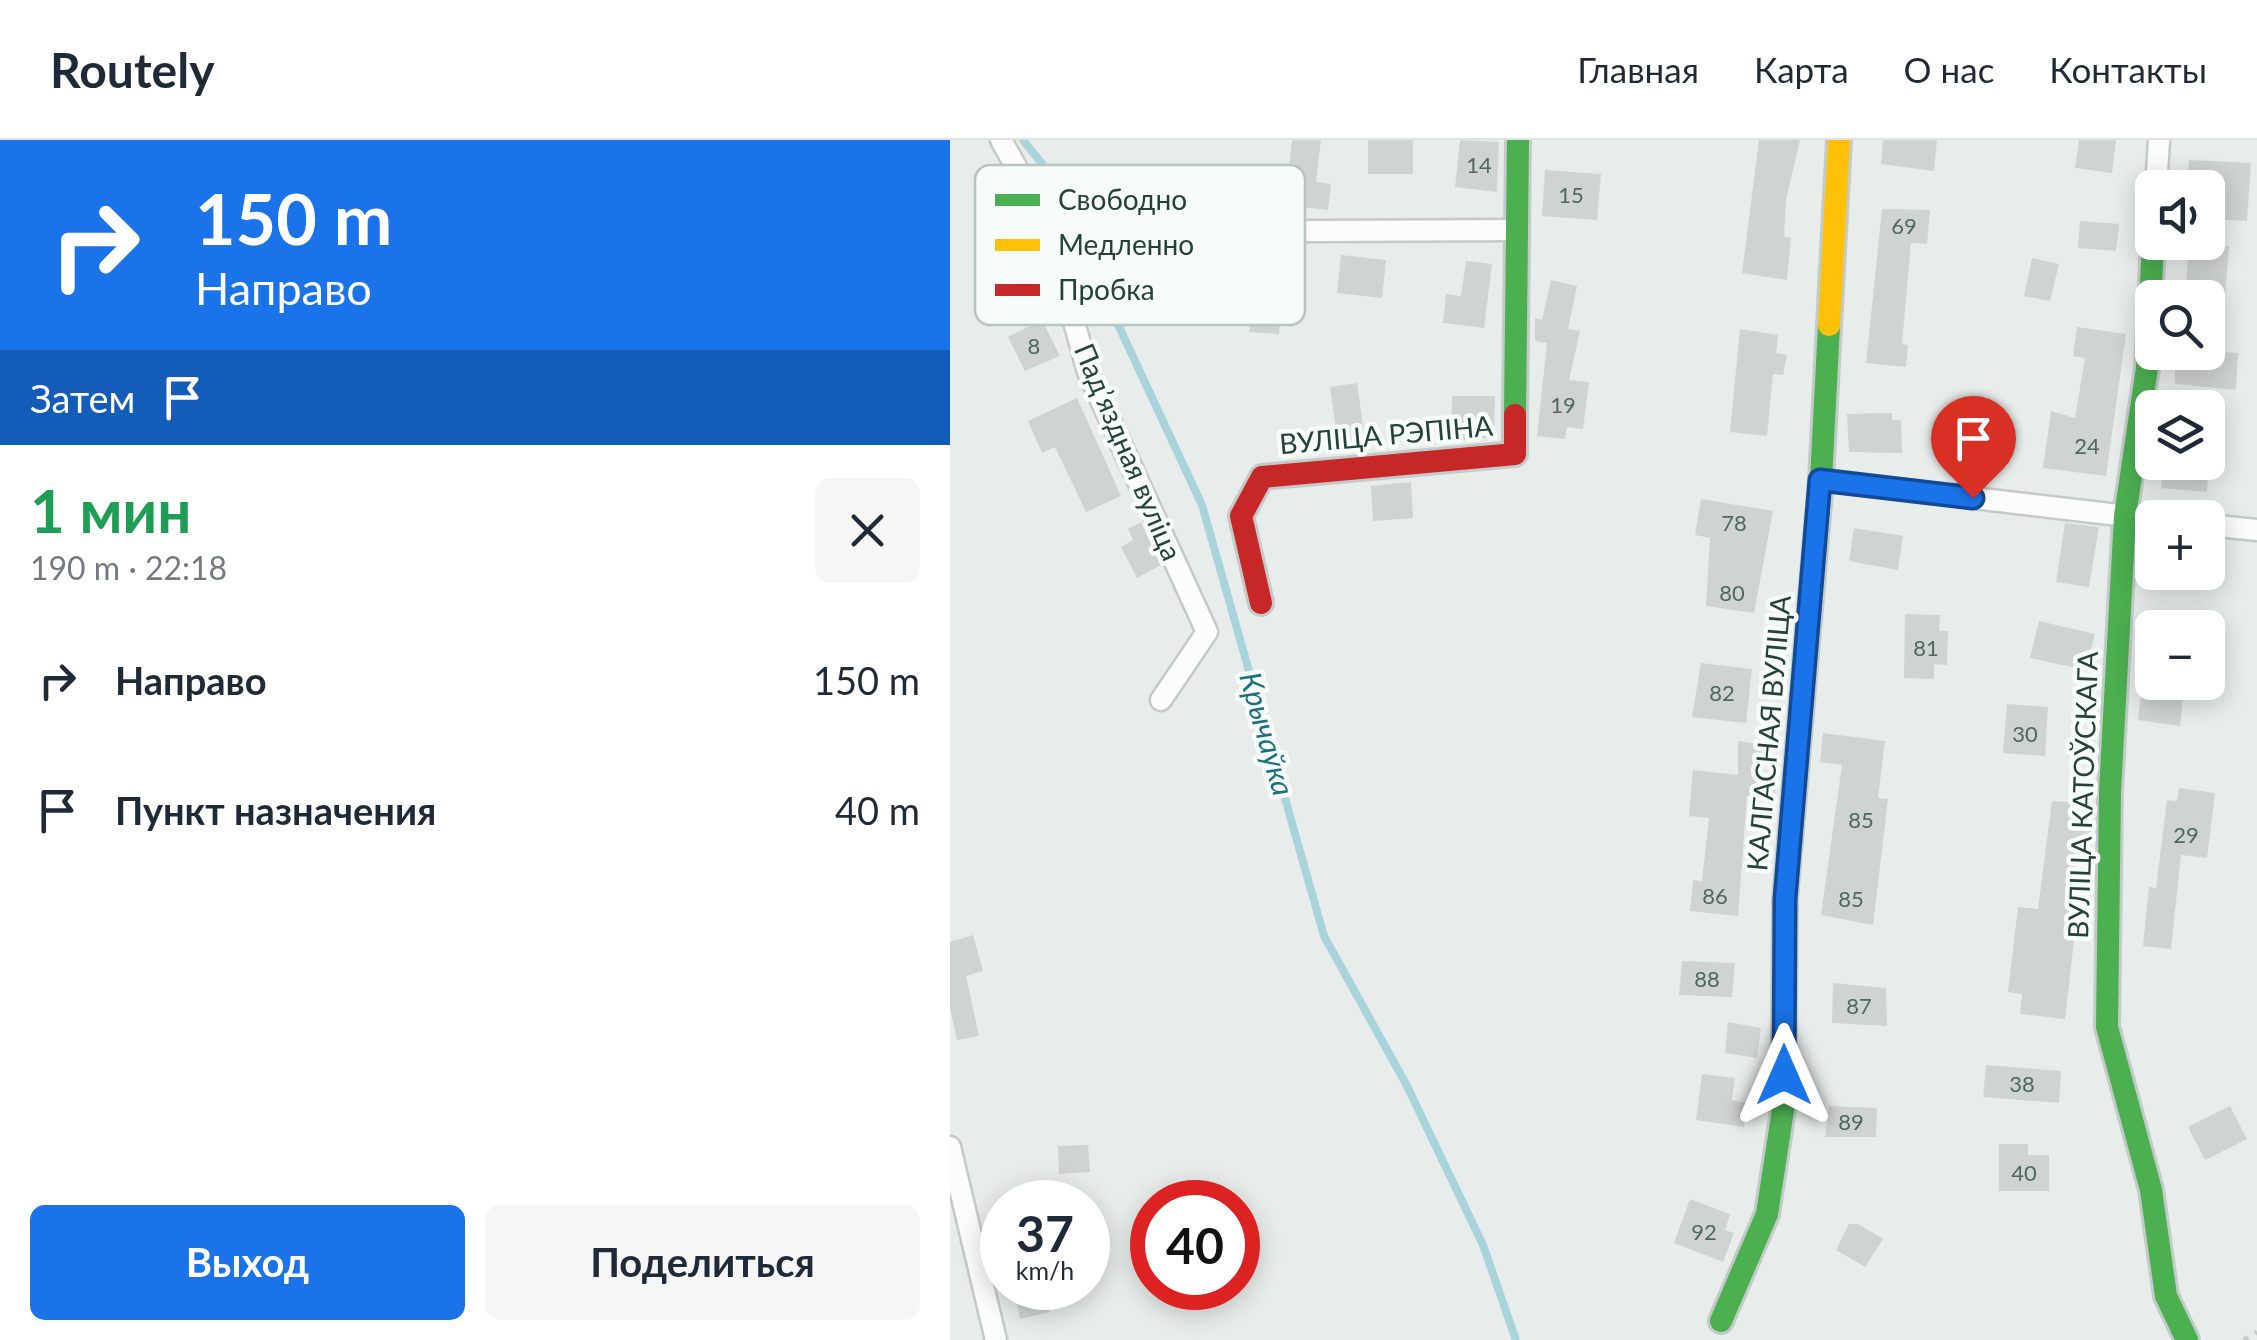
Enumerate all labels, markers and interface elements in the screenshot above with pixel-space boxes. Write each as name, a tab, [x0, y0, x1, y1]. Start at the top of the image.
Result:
text: Routely	[50, 41, 214, 98]
text: Главная	[1577, 48, 1699, 90]
text: Карта	[1754, 48, 1849, 90]
text: О нас	[1904, 48, 1994, 90]
text: Контакты	[2049, 48, 2207, 90]
house number: 14	[1466, 151, 1492, 178]
legend	[975, 165, 1305, 325]
map controls	[2135, 170, 2225, 700]
button: sound	[2135, 170, 2225, 260]
text: 150 m	[195, 176, 392, 260]
icon: right	[30, 180, 160, 310]
house number: 15	[1558, 181, 1584, 208]
text: Свободно	[1058, 182, 1187, 216]
house number: 69	[1891, 212, 1917, 239]
text: Медленно	[1058, 227, 1194, 261]
text: Направо	[195, 261, 372, 315]
text: Пробка	[1058, 272, 1155, 306]
button: search	[2135, 280, 2225, 370]
house number: 8	[1028, 332, 1040, 359]
street label: Падʼяздная вуліца	[1068, 338, 1190, 565]
icon: arrive	[155, 370, 210, 425]
text: Затем	[30, 375, 135, 421]
button: layers	[2135, 390, 2225, 480]
house number: 19	[1550, 391, 1576, 418]
pin	[1931, 396, 2016, 499]
street label: ВУЛІЦА РЭПІНА	[1278, 408, 1494, 460]
icon: arrive	[1946, 411, 2001, 466]
house number: 24	[2074, 432, 2100, 459]
text: 1 мин	[30, 474, 192, 546]
button: close	[815, 478, 920, 583]
button: +	[2135, 500, 2225, 590]
house number: 78	[1721, 509, 1747, 536]
text: 190 m · 22:18	[30, 548, 227, 587]
house number: 80	[1719, 579, 1745, 606]
street label: КАЛГАСНАЯ ВУЛІЦА	[1739, 594, 1797, 872]
button: −	[2135, 610, 2225, 700]
house number: 81	[1913, 634, 1939, 661]
street label: ВУЛІЦА КАТОЎСКАГА	[2060, 651, 2104, 939]
icon: right	[30, 653, 85, 708]
text: Направо	[115, 657, 267, 703]
text: 150 m	[813, 657, 920, 703]
water label: Крычаўка	[1233, 667, 1303, 799]
house number: 82	[1709, 679, 1735, 706]
house number: 30	[2012, 720, 2038, 747]
icon: arrive	[30, 783, 85, 838]
text: Пункт назначения	[115, 787, 436, 833]
text: 40 m	[835, 787, 920, 833]
house number: 85	[1848, 806, 1874, 833]
house number: 29	[2173, 821, 2199, 848]
house number: 86	[1702, 882, 1728, 909]
house number: 85	[1838, 885, 1864, 912]
house number: 88	[1694, 965, 1720, 992]
house number: 87	[1846, 992, 1872, 1019]
position arrow	[1732, 1023, 1836, 1127]
house number: 38	[2009, 1070, 2035, 1097]
house number: 89	[1838, 1108, 1864, 1135]
house number: 40	[2011, 1159, 2037, 1186]
speed limit sign: 40	[1130, 1180, 1260, 1310]
text: 37	[1016, 1203, 1074, 1263]
button: Выход	[30, 1205, 465, 1320]
button: Поделиться	[485, 1205, 920, 1320]
house number: 92	[1691, 1218, 1717, 1245]
text: km/h	[1016, 1255, 1074, 1285]

